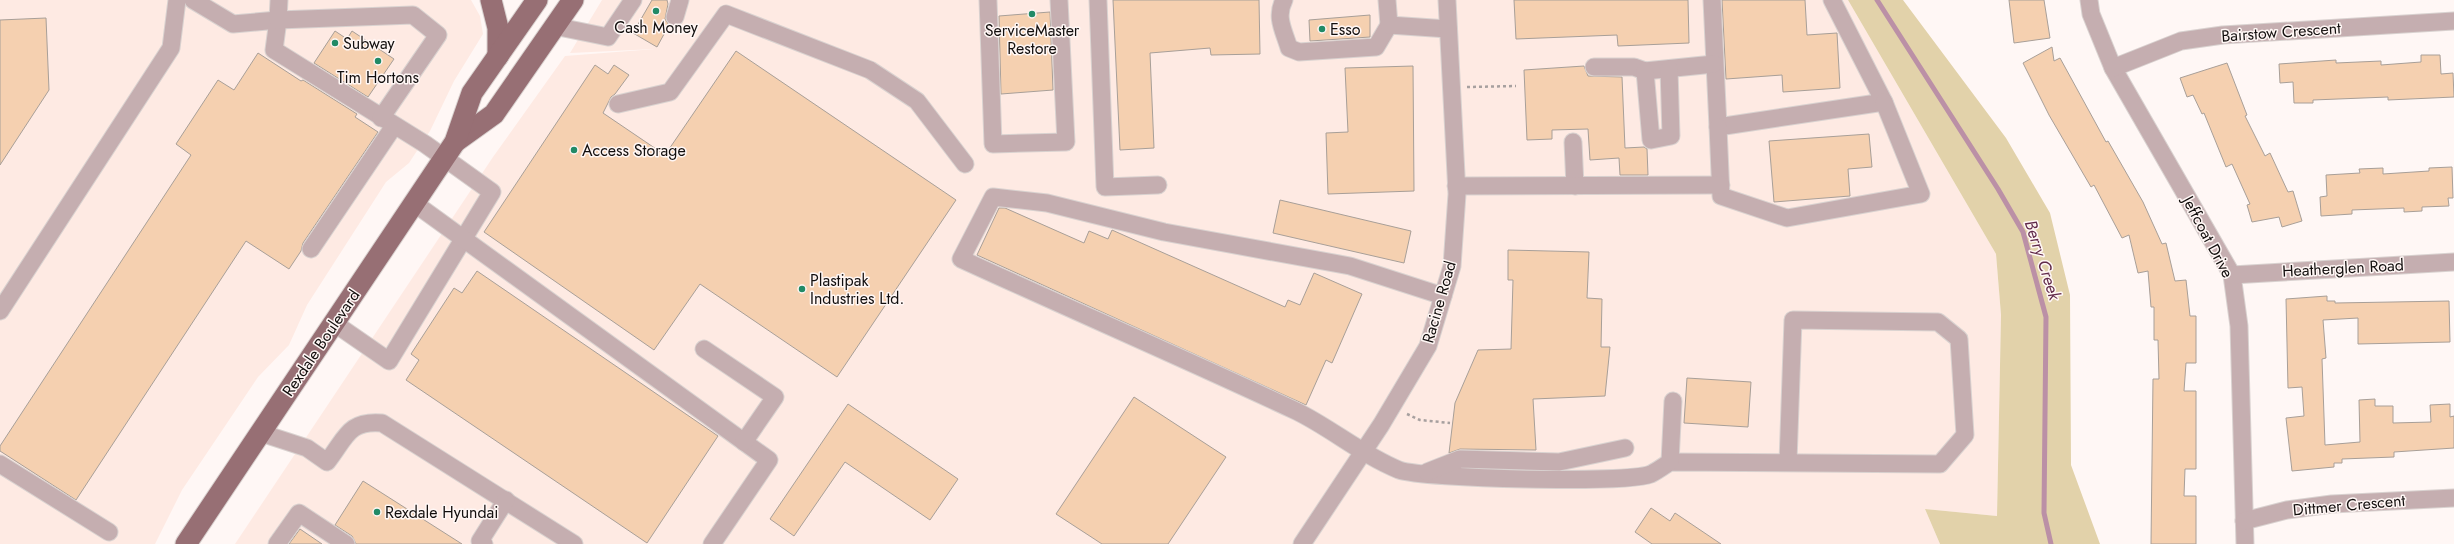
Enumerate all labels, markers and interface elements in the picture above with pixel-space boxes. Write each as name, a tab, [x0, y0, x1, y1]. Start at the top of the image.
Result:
marker: Cash Money	[651, 6, 661, 16]
marker: ServiceMaster Restore	[1027, 9, 1037, 19]
place label: Cash Money	[614, 16, 699, 39]
street label: Bairstow Crescent	[2220, 16, 2342, 48]
place label: Esso	[1330, 18, 1361, 41]
place label: ServiceMaster Restore	[985, 19, 1080, 60]
marker: Esso	[1317, 24, 1327, 34]
place label: Subway	[343, 32, 396, 55]
marker: Subway	[330, 38, 340, 48]
marker: Tim Hortons	[373, 56, 383, 66]
place label: Tim Hortons	[337, 66, 419, 89]
place label: Access Storage	[582, 139, 686, 162]
marker: Access Storage	[569, 145, 579, 155]
street label: Jeffcoat Drive	[2176, 190, 2239, 282]
water label: Berry Creek	[2019, 217, 2067, 304]
street label: Heatherglen Road	[2282, 253, 2404, 283]
street label: Racine Road	[1416, 258, 1462, 346]
place label: Plastipak Industries Ltd.	[810, 269, 904, 310]
marker: Plastipak Industries Ltd.	[797, 284, 807, 294]
street label: Rexdale Boulevard	[277, 285, 365, 401]
street label: Dittmer Crescent	[2292, 489, 2406, 521]
place label: Rexdale Hyundai	[385, 501, 498, 524]
marker: Rexdale Hyundai	[372, 507, 382, 517]

